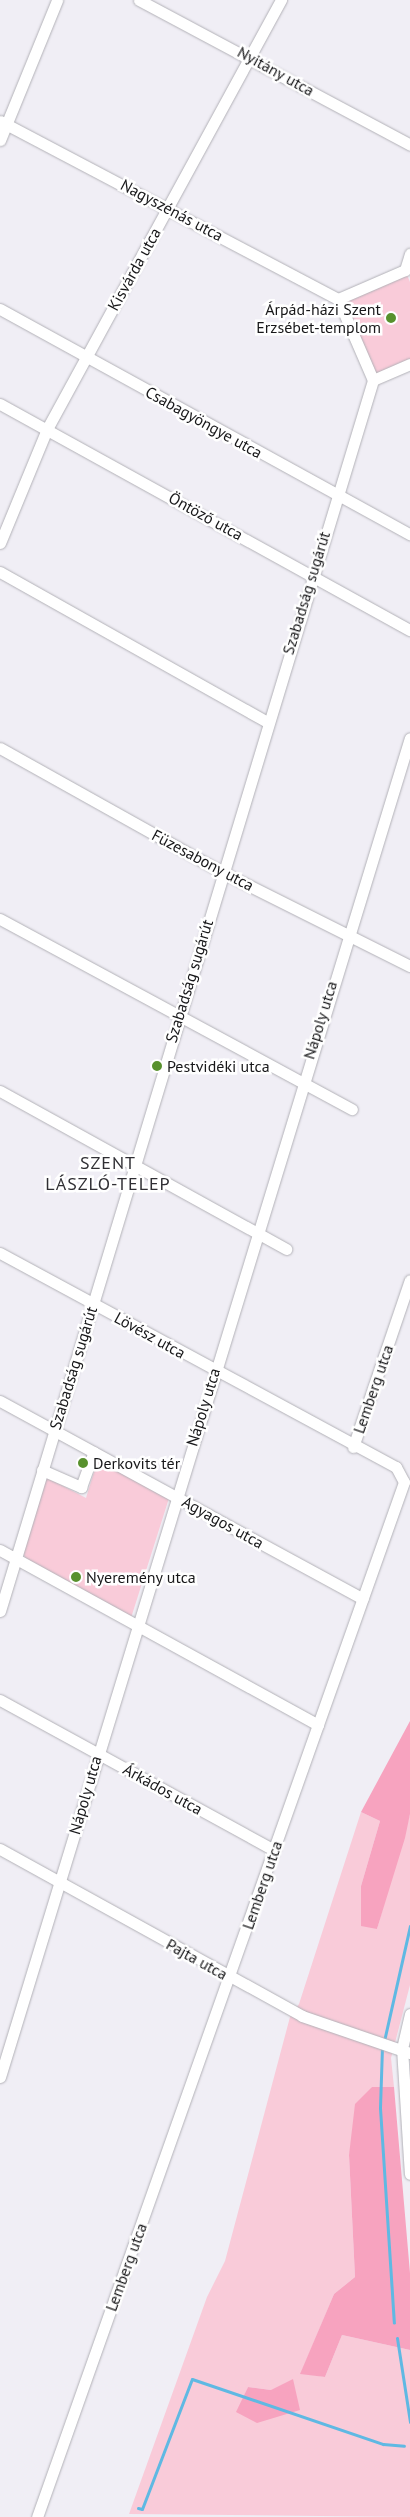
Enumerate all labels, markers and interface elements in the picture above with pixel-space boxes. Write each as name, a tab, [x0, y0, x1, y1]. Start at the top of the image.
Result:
street label: Nyitány utca	[234, 42, 318, 100]
street label: Nagyszénás utca	[118, 175, 226, 245]
street label: Kisvárda utca	[103, 224, 165, 314]
place label: Árpád-házi Szent Erzsébet-templom	[256, 299, 381, 337]
marker: Árpád-házi Szent Erzsébet-templom	[385, 312, 397, 324]
street label: Csabagyöngye utca	[142, 382, 266, 462]
street label: Öntöző utca	[165, 488, 247, 544]
street label: Szabadság sugárút	[278, 529, 334, 657]
street label: Füzesabony utca	[148, 825, 258, 895]
street label: Szabadság sugárút	[161, 917, 217, 1045]
street label: Nápoly utca	[299, 978, 341, 1062]
place label: Pestvidéki utca	[167, 1056, 270, 1076]
marker: Pestvidéki utca	[151, 1060, 163, 1072]
district label: SZENT LÁSZLÓ-TELEP	[44, 1153, 172, 1196]
street label: Szabadság sugárút	[45, 1304, 101, 1432]
street label: Lövész utca	[111, 1308, 189, 1362]
street label: Lemberg utca	[349, 1342, 397, 1436]
street label: Nápoly utca	[182, 1365, 224, 1449]
place label: Derkovits tér	[93, 1453, 180, 1473]
marker: Derkovits tér	[77, 1457, 89, 1469]
street label: Agyagos utca	[179, 1492, 267, 1552]
place label: Nyeremény utca	[86, 1567, 196, 1587]
marker: Nyeremény utca	[70, 1571, 82, 1583]
street label: Nápoly utca	[65, 1753, 105, 1837]
street label: Árkádos utca	[120, 1759, 206, 1819]
street label: Lemberg utca	[238, 1838, 286, 1932]
street label: Pajta utca	[163, 1934, 231, 1984]
street label: Lemberg utca	[101, 2220, 151, 2314]

